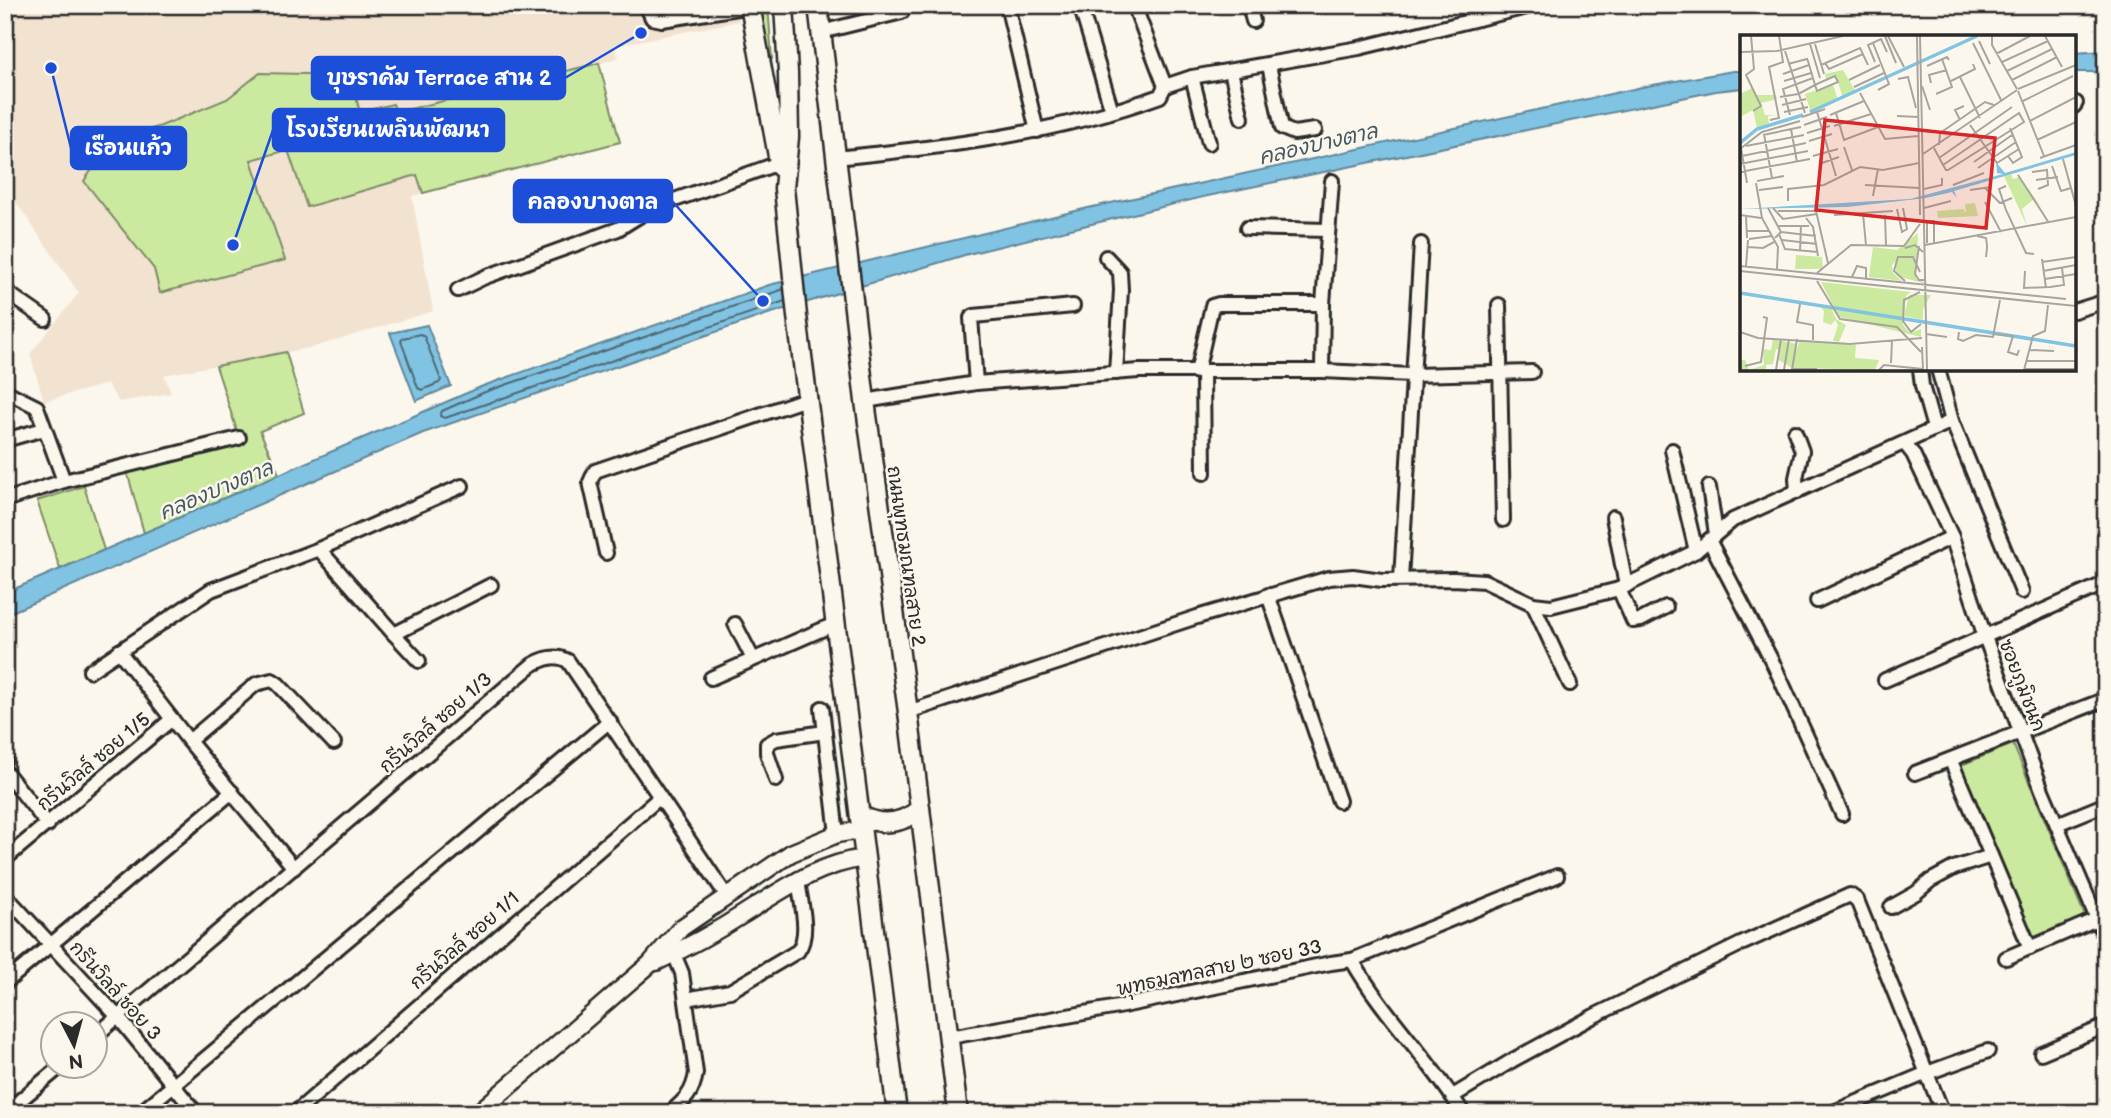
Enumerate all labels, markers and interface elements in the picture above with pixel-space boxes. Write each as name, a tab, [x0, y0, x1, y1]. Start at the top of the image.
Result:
inset map	[1740, 35, 2076, 371]
callout: บุษราคัม Terrace สาน 2	[312, 57, 565, 99]
text: บุษราคัม Terrace สาน 2	[327, 65, 552, 94]
callout: โรงเรียนเพลินพัฒนา	[273, 109, 504, 151]
text: โรงเรียนเพลินพัฒนา	[285, 115, 490, 143]
water label: คลองบางตาล	[1256, 118, 1381, 170]
callout: เรือนแก้ว	[71, 127, 186, 169]
text: เรือนแก้ว	[84, 134, 172, 161]
callout: คลองบางตาล	[514, 180, 672, 222]
text: คลองบางตาล	[528, 190, 658, 215]
water label: คลองบางตาล	[156, 455, 278, 526]
street label: ถนนพุทธมณฑลสาย 2	[879, 464, 930, 649]
street label: ซอยภูมิชนก	[1992, 636, 2050, 736]
street label: กรีนวิลล์ ซอย 1/3	[374, 667, 497, 778]
street label: กรีนวิลล์ ซอย 1/5	[31, 707, 155, 816]
street label: กรีนวิลล์ ซอย 1/1	[404, 886, 524, 995]
street label: กรีนวิลล์ ซอย 3	[64, 935, 167, 1045]
street label: พุทธมลฑลสาย ๒ ซอย 33	[1115, 935, 1324, 1003]
north arrow	[38, 1010, 108, 1080]
text: N	[67, 1048, 84, 1073]

